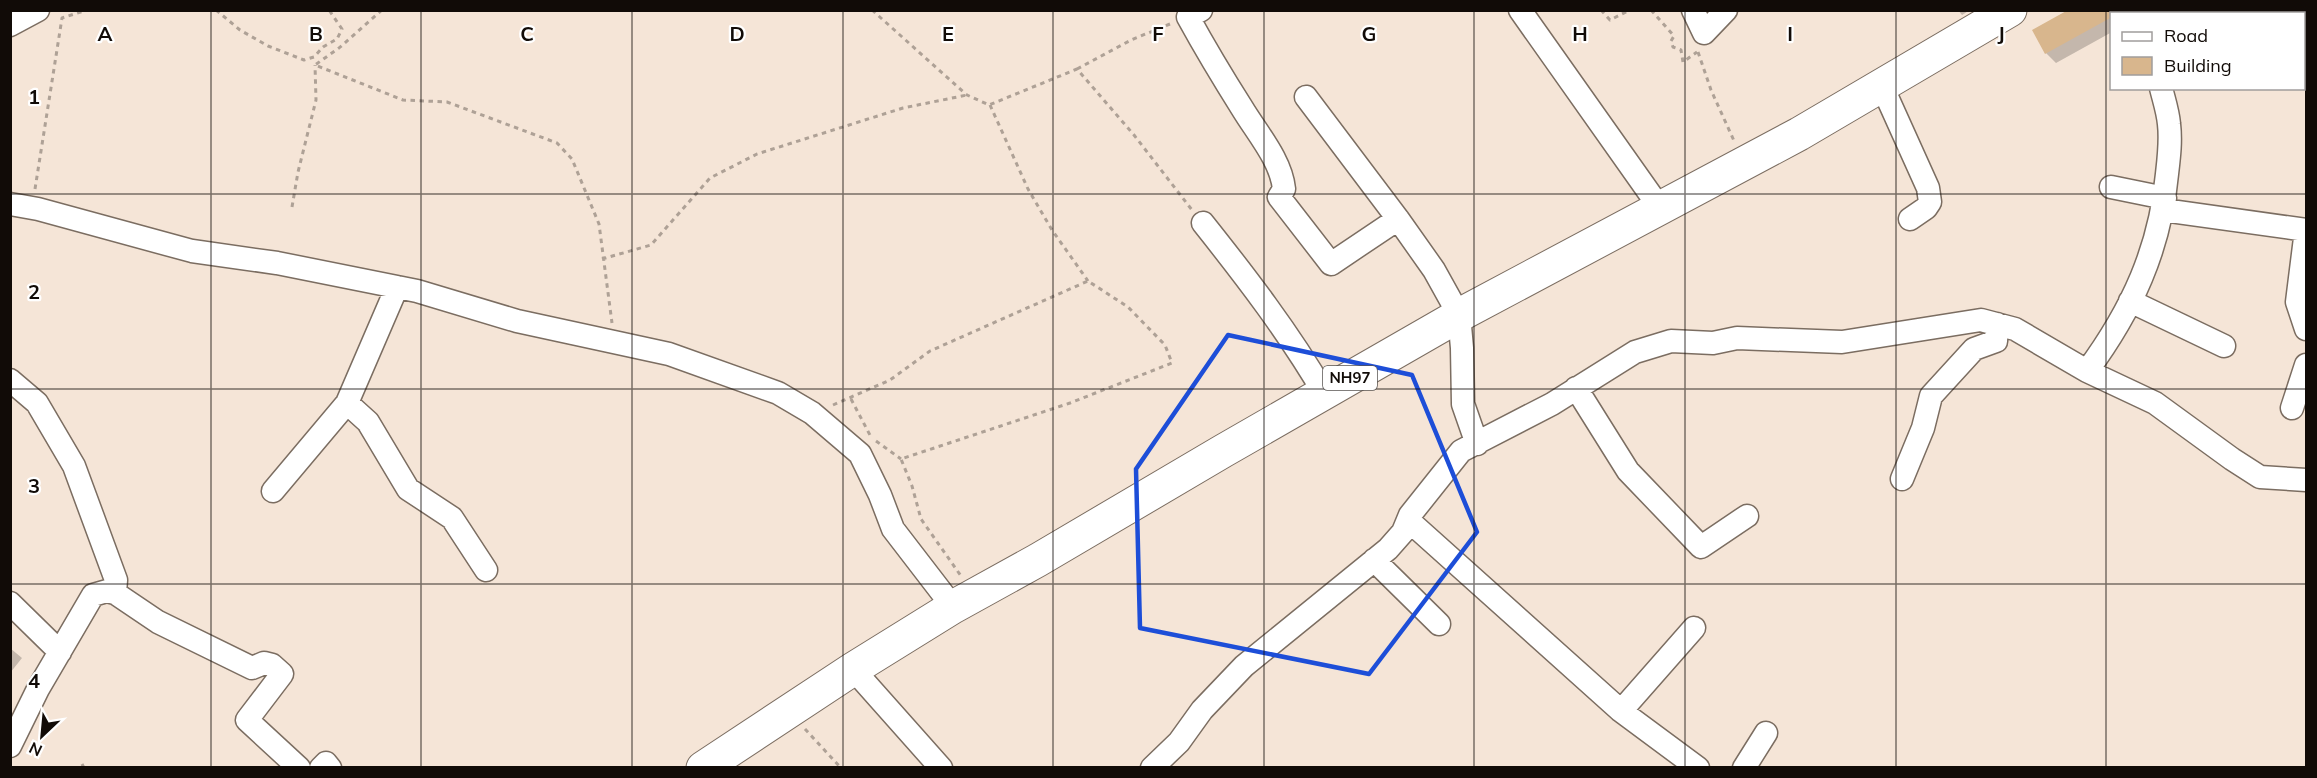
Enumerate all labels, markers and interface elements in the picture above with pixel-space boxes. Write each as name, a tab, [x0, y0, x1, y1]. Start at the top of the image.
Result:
legend	[2110, 12, 2305, 90]
text: A	[98, 21, 113, 46]
text: B	[309, 21, 323, 46]
text: C	[520, 21, 534, 46]
text: D	[729, 21, 745, 46]
text: E	[942, 21, 954, 46]
text: F	[1152, 21, 1164, 46]
text: G	[1362, 21, 1376, 46]
text: H	[1572, 21, 1588, 46]
text: I	[1787, 21, 1793, 46]
text: J	[1997, 21, 2005, 46]
text: Road	[2164, 24, 2208, 47]
text: Building	[2164, 54, 2232, 77]
text: 1	[28, 84, 40, 109]
text: 2	[28, 279, 40, 304]
road number: NH97	[1323, 366, 1377, 390]
text: 3	[28, 473, 40, 498]
text: 4	[28, 668, 40, 693]
north arrow	[12, 706, 72, 766]
text: N	[26, 738, 45, 761]

